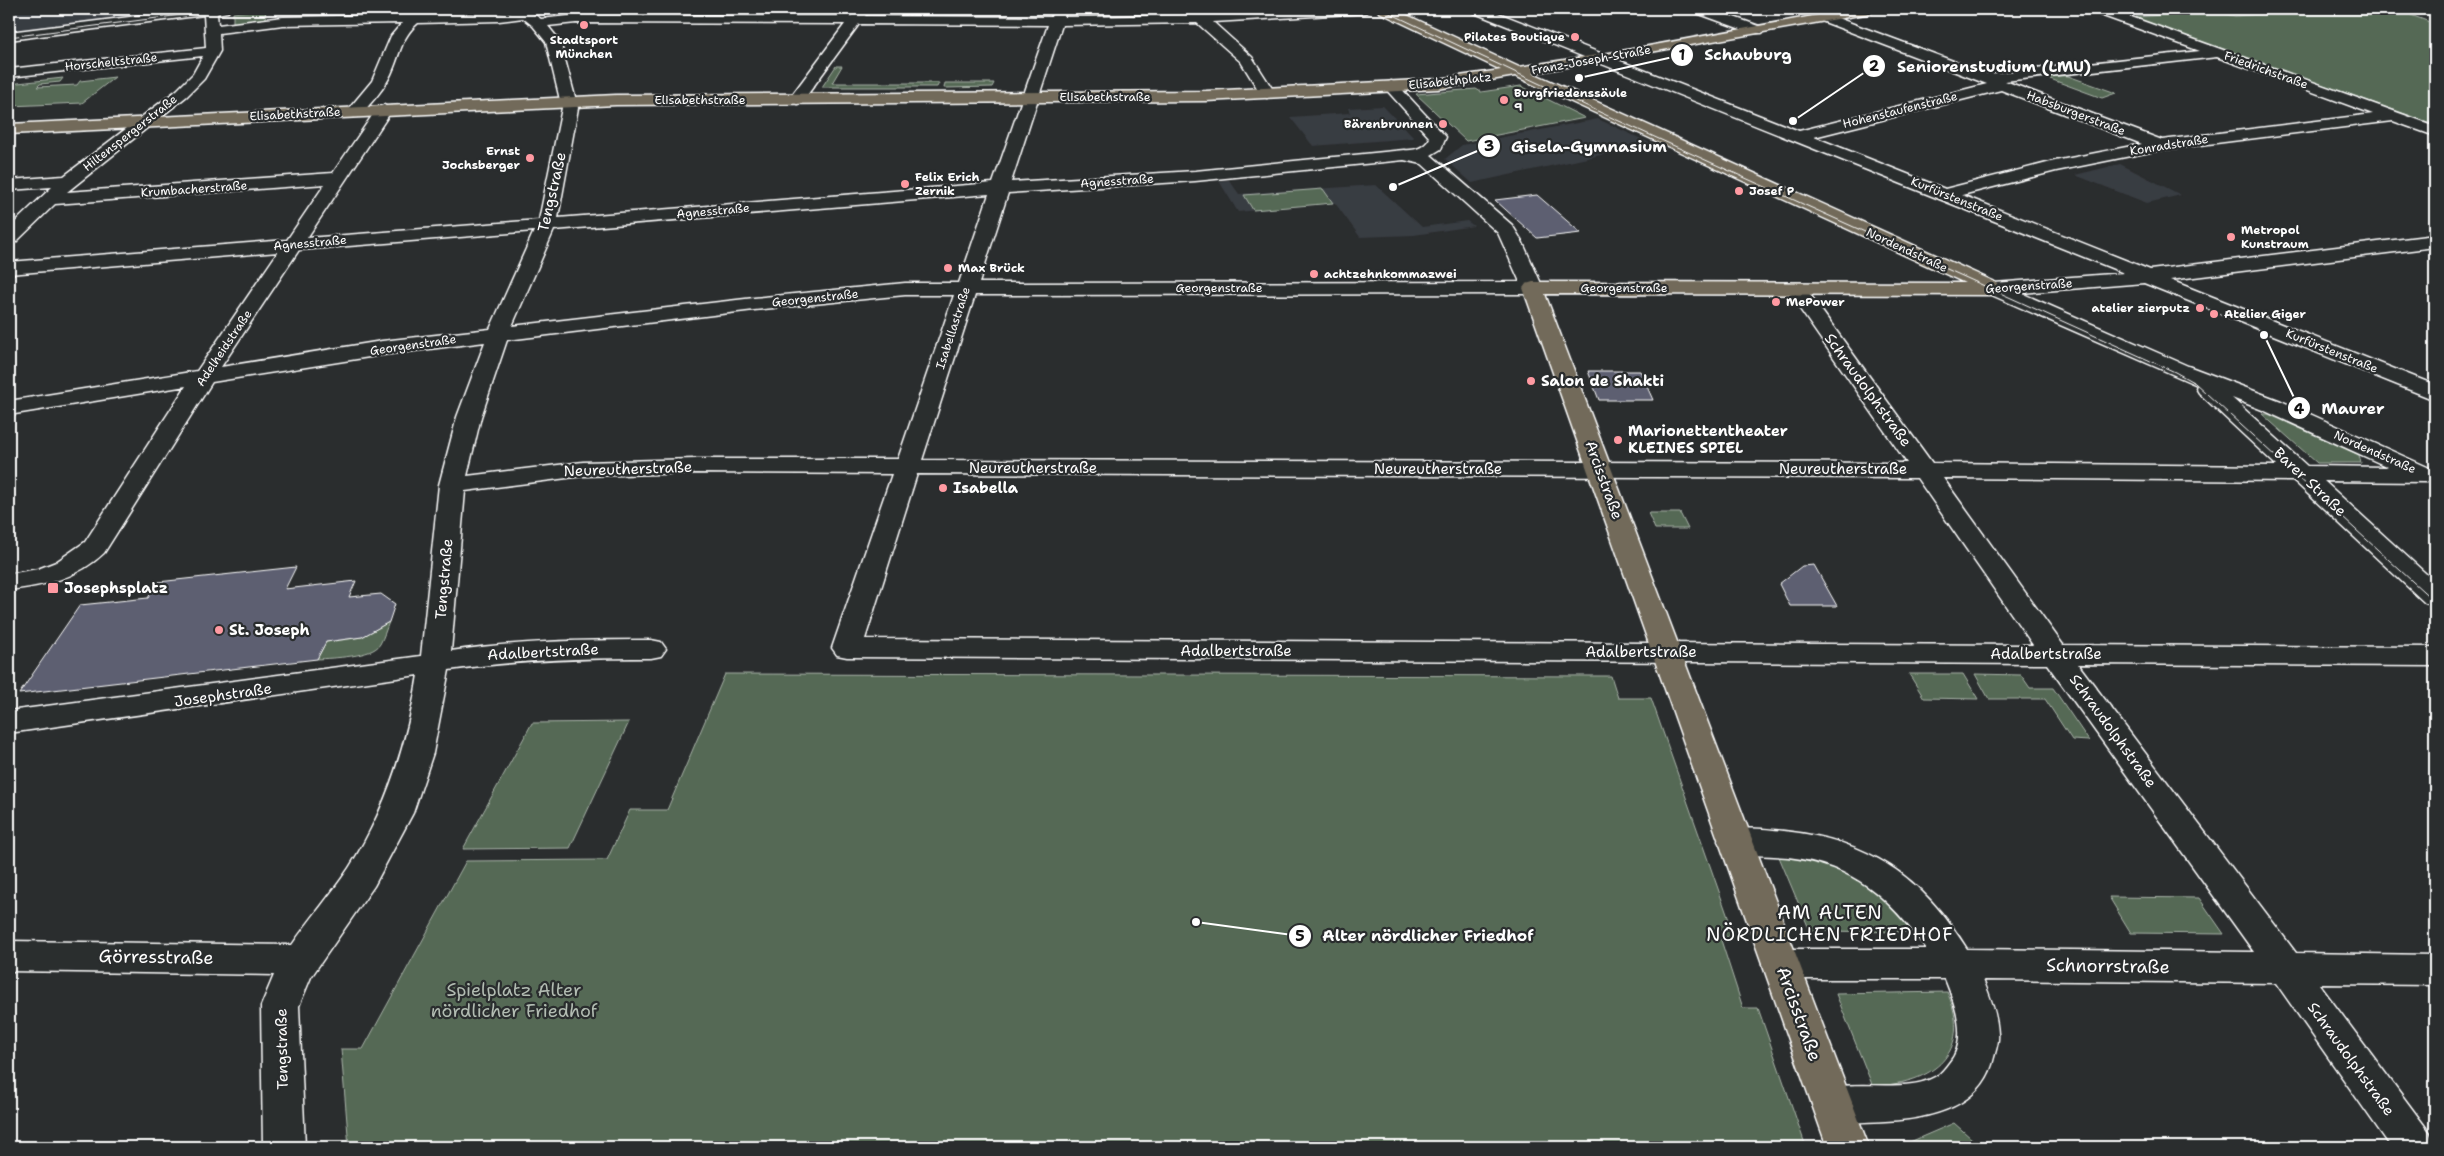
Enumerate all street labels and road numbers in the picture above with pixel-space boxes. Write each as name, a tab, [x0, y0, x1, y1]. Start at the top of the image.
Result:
street label: Franz-Joseph-Straße	[1530, 42, 1652, 78]
street label: Friedrichstraße	[2222, 47, 2310, 93]
street label: Horscheltstraße	[64, 49, 158, 75]
street label: Elisabethplatz	[1408, 69, 1492, 93]
street label: Habsburgerstraße	[2024, 87, 2128, 139]
street label: Hohenstaufenstraße	[1841, 88, 1959, 132]
street label: Elisabethstraße	[1059, 89, 1151, 105]
street label: Hiltenspergerstraße	[80, 91, 181, 175]
street label: Elisabethstraße	[654, 92, 746, 108]
street label: Elisabethstraße	[249, 104, 341, 124]
street label: Konradstraße	[2129, 131, 2210, 159]
street label: Tengstraße	[533, 150, 571, 234]
street label: Agnesstraße	[1080, 170, 1154, 192]
street label: Kurfürstenstraße	[1909, 173, 2006, 225]
street label: Krumbacherstraße	[140, 177, 248, 201]
street label: Agnesstraße	[676, 200, 751, 222]
street label: Nordendstraße	[1864, 224, 1951, 276]
street label: Agnesstraße	[273, 232, 348, 254]
street label: Georgenstraße	[1985, 275, 2073, 297]
street label: Georgenstraße	[1175, 280, 1263, 296]
street label: Georgenstraße	[1580, 280, 1668, 296]
street label: Georgenstraße	[771, 285, 859, 311]
street label: Isabellastraße	[932, 285, 974, 371]
street label: Adelheidstraße	[192, 306, 256, 389]
street label: Kurfürstenstraße	[2284, 325, 2381, 377]
street label: Schraudolphstraße	[1820, 329, 1916, 451]
street label: Georgenstraße	[369, 331, 457, 359]
street label: Nordendstraße	[2331, 427, 2419, 477]
street label: Arcisstraße	[1581, 438, 1627, 522]
street label: Barer Straße	[2269, 443, 2351, 521]
street label: Neureutherstraße	[563, 457, 693, 481]
street label: Neureutherstraße	[969, 458, 1097, 478]
street label: Neureutherstraße	[1374, 459, 1502, 479]
street label: Neureutherstraße	[1779, 459, 1907, 479]
street label: Tengstraße	[431, 538, 457, 620]
street label: Adalbertstraße	[487, 639, 599, 665]
street label: Adalbertstraße	[1180, 641, 1292, 661]
street label: Adalbertstraße	[1585, 642, 1697, 662]
street label: Adalbertstraße	[1990, 644, 2102, 664]
street label: Schraudolphstraße	[2065, 670, 2161, 792]
street label: Josephstraße	[173, 678, 273, 712]
street label: Görresstraße	[98, 944, 214, 970]
street label: Schnorrstraße	[2046, 953, 2170, 979]
street label: Arcisstraße	[1771, 963, 1827, 1065]
street label: Schraudolphstraße	[2303, 998, 2399, 1120]
street label: Tengstraße	[271, 1008, 293, 1090]

